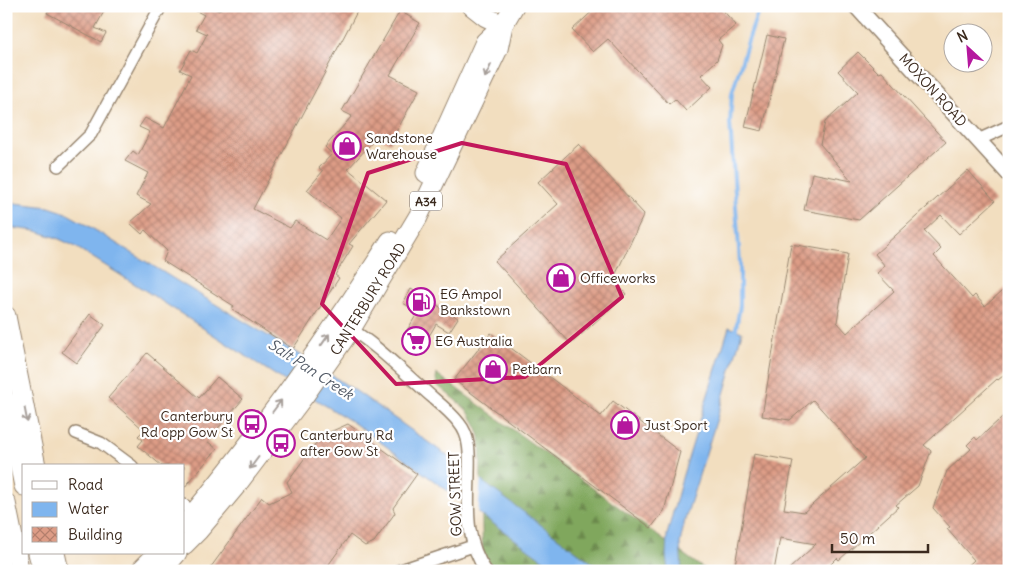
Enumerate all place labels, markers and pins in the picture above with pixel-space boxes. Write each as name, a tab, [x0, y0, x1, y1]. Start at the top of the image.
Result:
place label: Sandstone Warehouse	[366, 129, 437, 163]
shop icon: Sandstone Warehouse	[332, 131, 362, 161]
shop icon: Officeworks	[546, 263, 576, 293]
place label: Officeworks	[580, 269, 656, 287]
place label: EG Ampol Bankstown	[440, 285, 510, 319]
fuel station icon: EG Ampol Bankstown	[406, 287, 436, 317]
supermarket icon: EG Australia	[401, 326, 431, 356]
place label: EG Australia	[435, 332, 513, 350]
shop icon: Petbarn	[478, 354, 508, 384]
place label: Petbarn	[512, 360, 562, 378]
place label: Canterbury Rd opp Gow St	[141, 407, 233, 441]
bus stop icon: Canterbury Rd opp Gow St	[237, 409, 267, 439]
shop icon: Just Sport	[610, 410, 640, 440]
place label: Just Sport	[644, 416, 708, 434]
place label: Canterbury Rd after Gow St	[300, 426, 393, 460]
bus stop icon: Canterbury Rd after Gow St	[266, 428, 296, 458]

